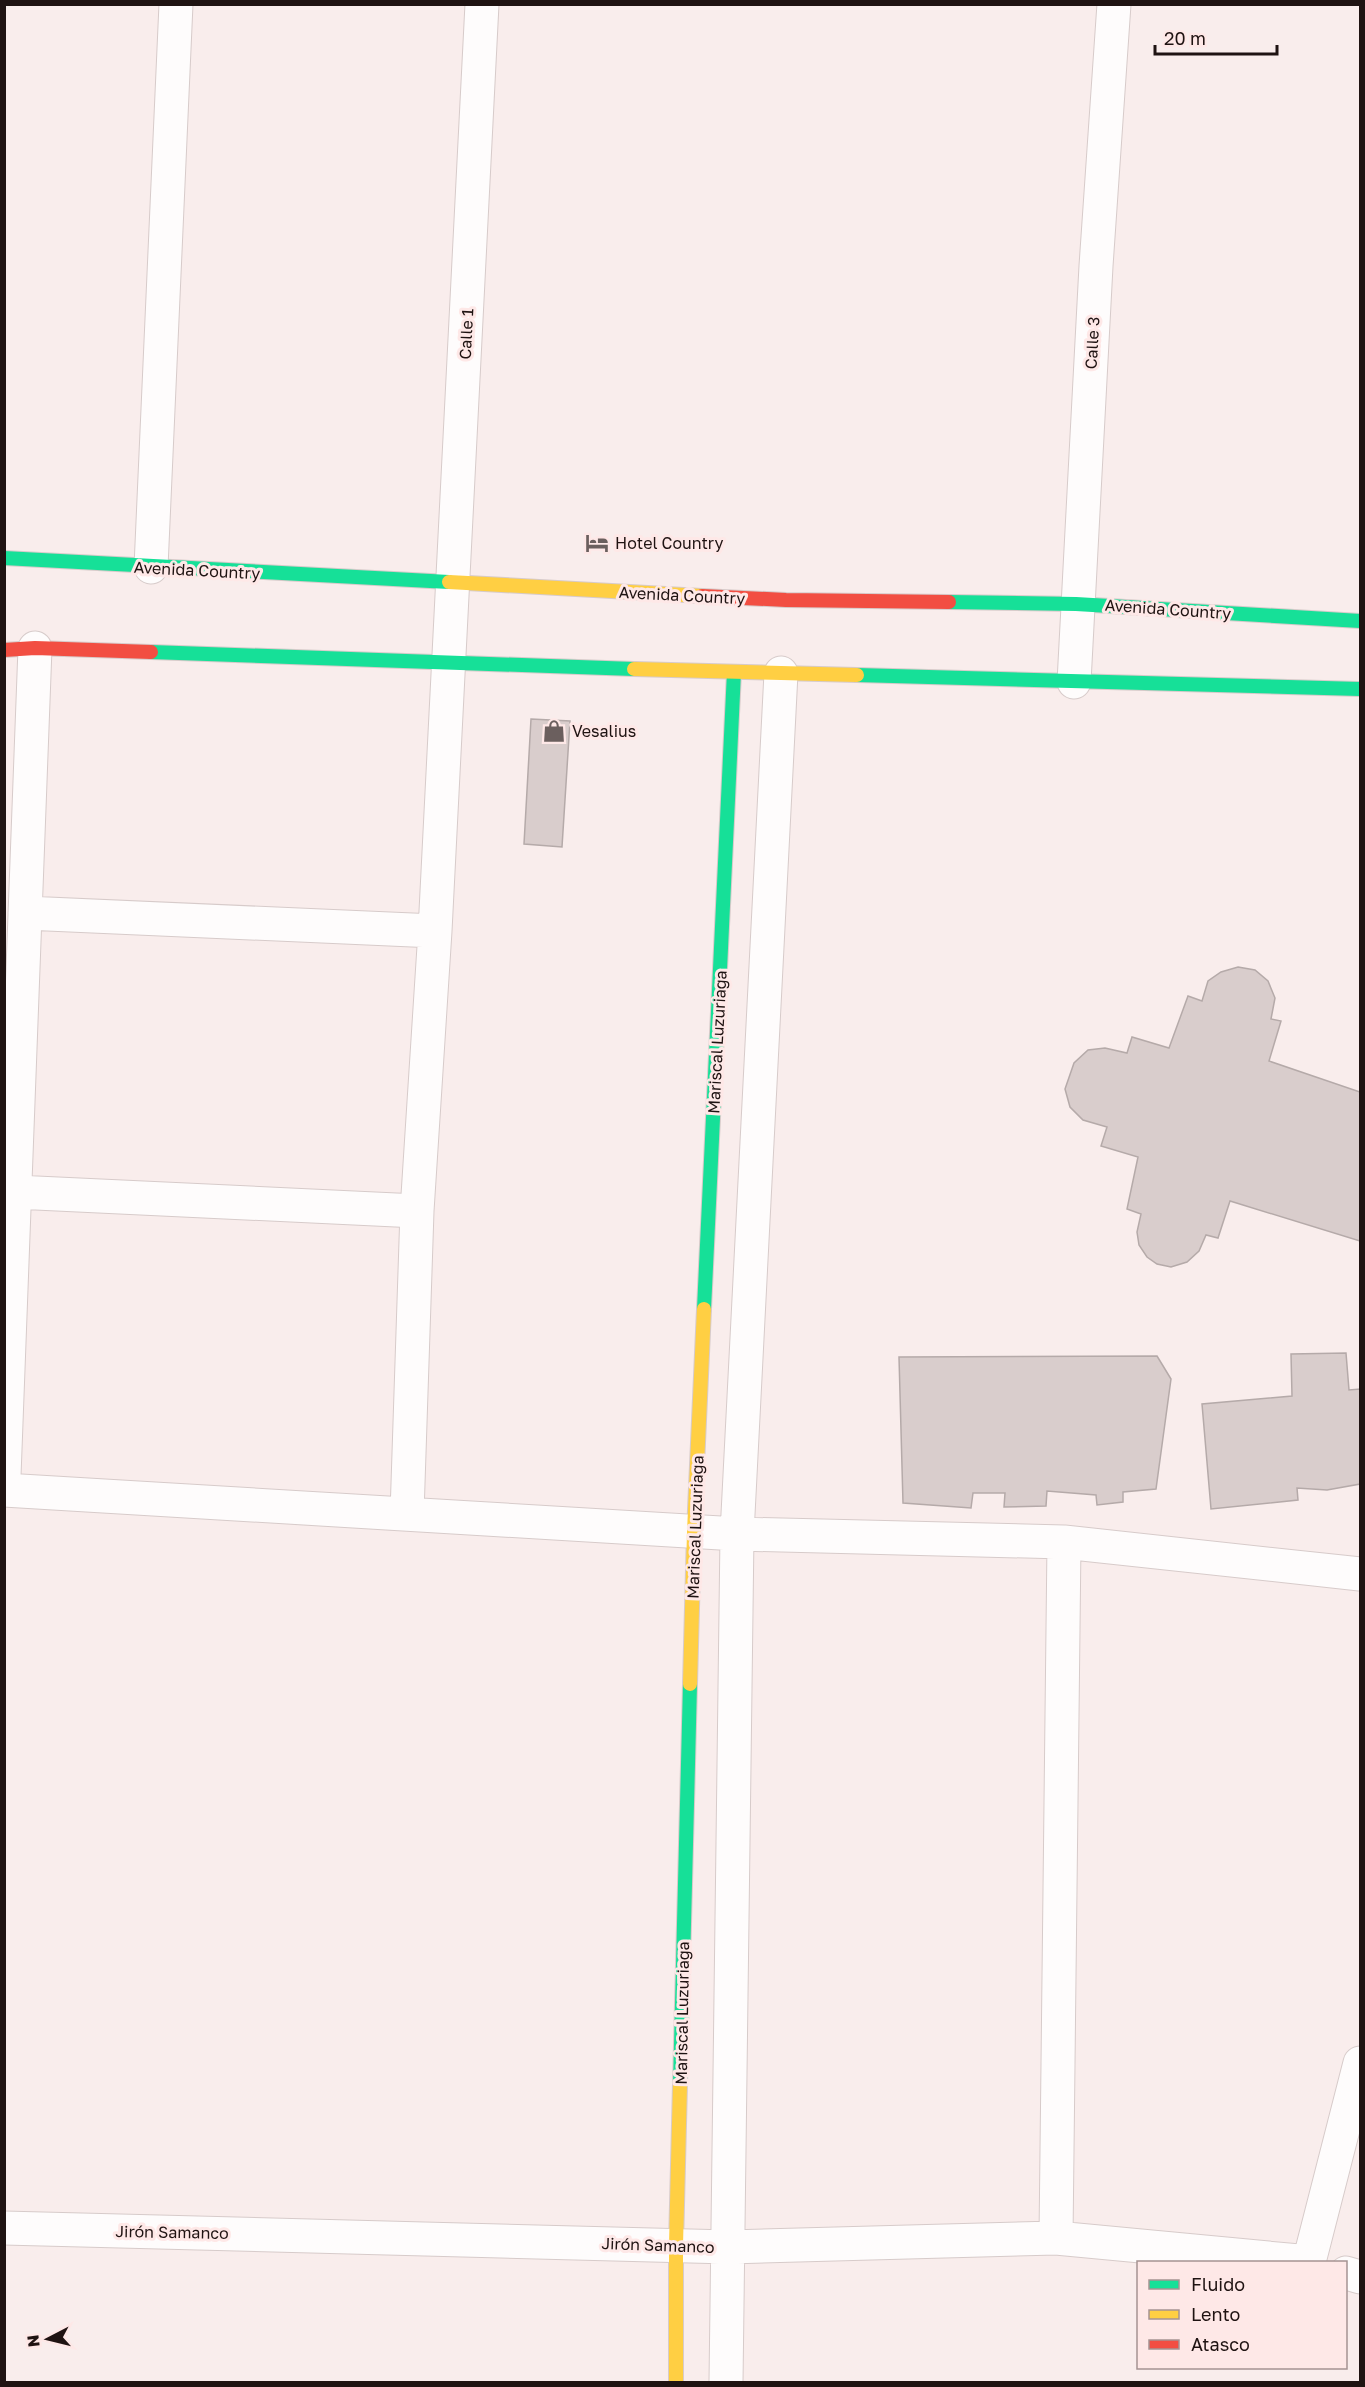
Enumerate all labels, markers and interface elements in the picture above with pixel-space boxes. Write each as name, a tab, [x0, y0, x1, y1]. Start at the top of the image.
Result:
scale bar	[1155, 18, 1276, 56]
text: 20 m	[1164, 27, 1206, 49]
street label: Calle 1	[455, 308, 477, 360]
street label: Calle 3	[1081, 316, 1103, 370]
hotel icon: Hotel Country	[584, 530, 610, 556]
place label: Hotel Country	[615, 533, 724, 553]
street label: Avenida Country	[133, 557, 261, 583]
street label: Avenida Country	[618, 582, 746, 608]
street label: Avenida Country	[1104, 595, 1232, 623]
shop icon: Vesalius	[541, 718, 567, 744]
place label: Vesalius	[572, 721, 636, 741]
street label: Mariscal Luzuriaga	[703, 970, 731, 1114]
street label: Mariscal Luzuriaga	[683, 1455, 707, 1599]
street label: Mariscal Luzuriaga	[671, 1941, 693, 2085]
street label: Jirón Samanco	[115, 2221, 229, 2243]
street label: Jirón Samanco	[601, 2233, 715, 2257]
legend	[1137, 2261, 1347, 2369]
text: Fluido	[1191, 2273, 1245, 2295]
text: Lento	[1191, 2303, 1240, 2325]
north arrow	[18, 2309, 78, 2369]
text: Atasco	[1191, 2333, 1250, 2355]
text: N	[22, 2334, 44, 2348]

